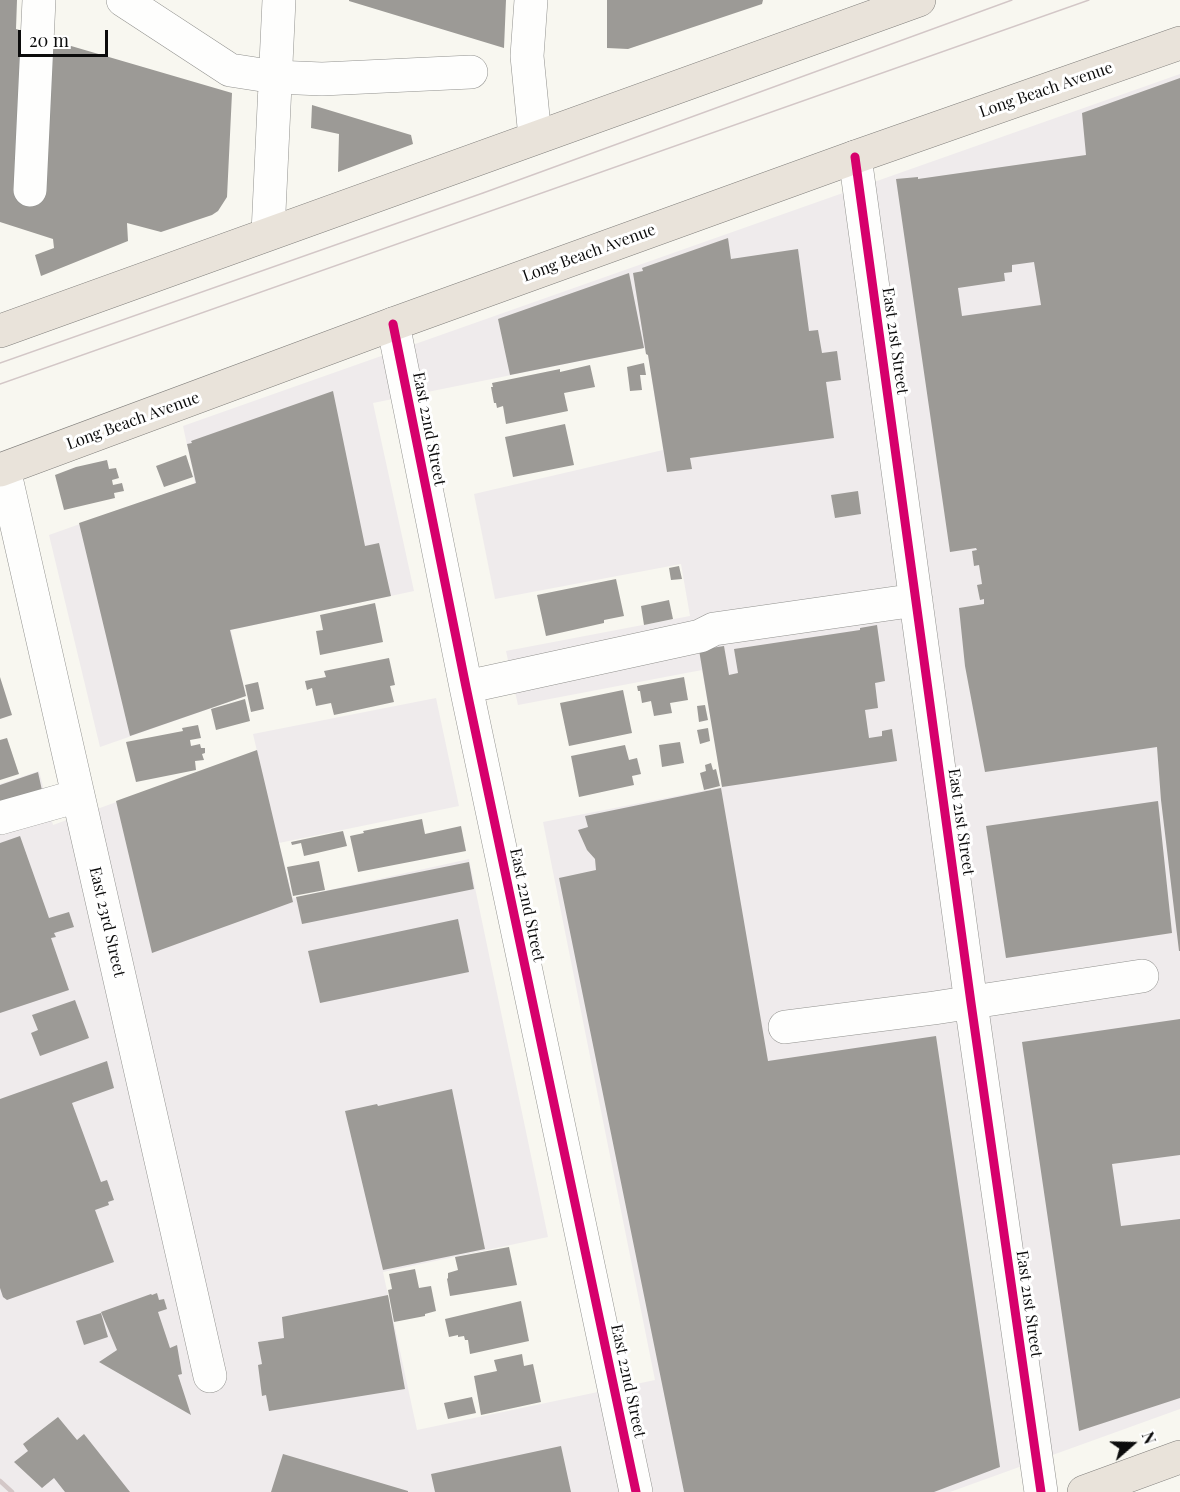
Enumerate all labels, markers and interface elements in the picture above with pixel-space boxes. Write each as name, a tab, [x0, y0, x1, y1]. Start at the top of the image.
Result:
scale bar	[21, 18, 111, 56]
text: 20 m	[29, 28, 69, 52]
street label: Long Beach Avenue	[977, 58, 1115, 122]
street label: Long Beach Avenue	[520, 220, 658, 286]
street label: East 21st Street	[878, 286, 912, 396]
street label: East 22nd Street	[409, 370, 449, 488]
street label: Long Beach Avenue	[64, 388, 202, 454]
street label: East 21st Street	[944, 767, 978, 877]
street label: East 22nd Street	[506, 846, 548, 964]
street label: East 23rd Street	[85, 865, 129, 979]
street label: East 21st Street	[1012, 1249, 1046, 1359]
street label: East 22nd Street	[607, 1322, 649, 1440]
north arrow	[1102, 1414, 1162, 1474]
text: N	[1138, 1429, 1161, 1447]

